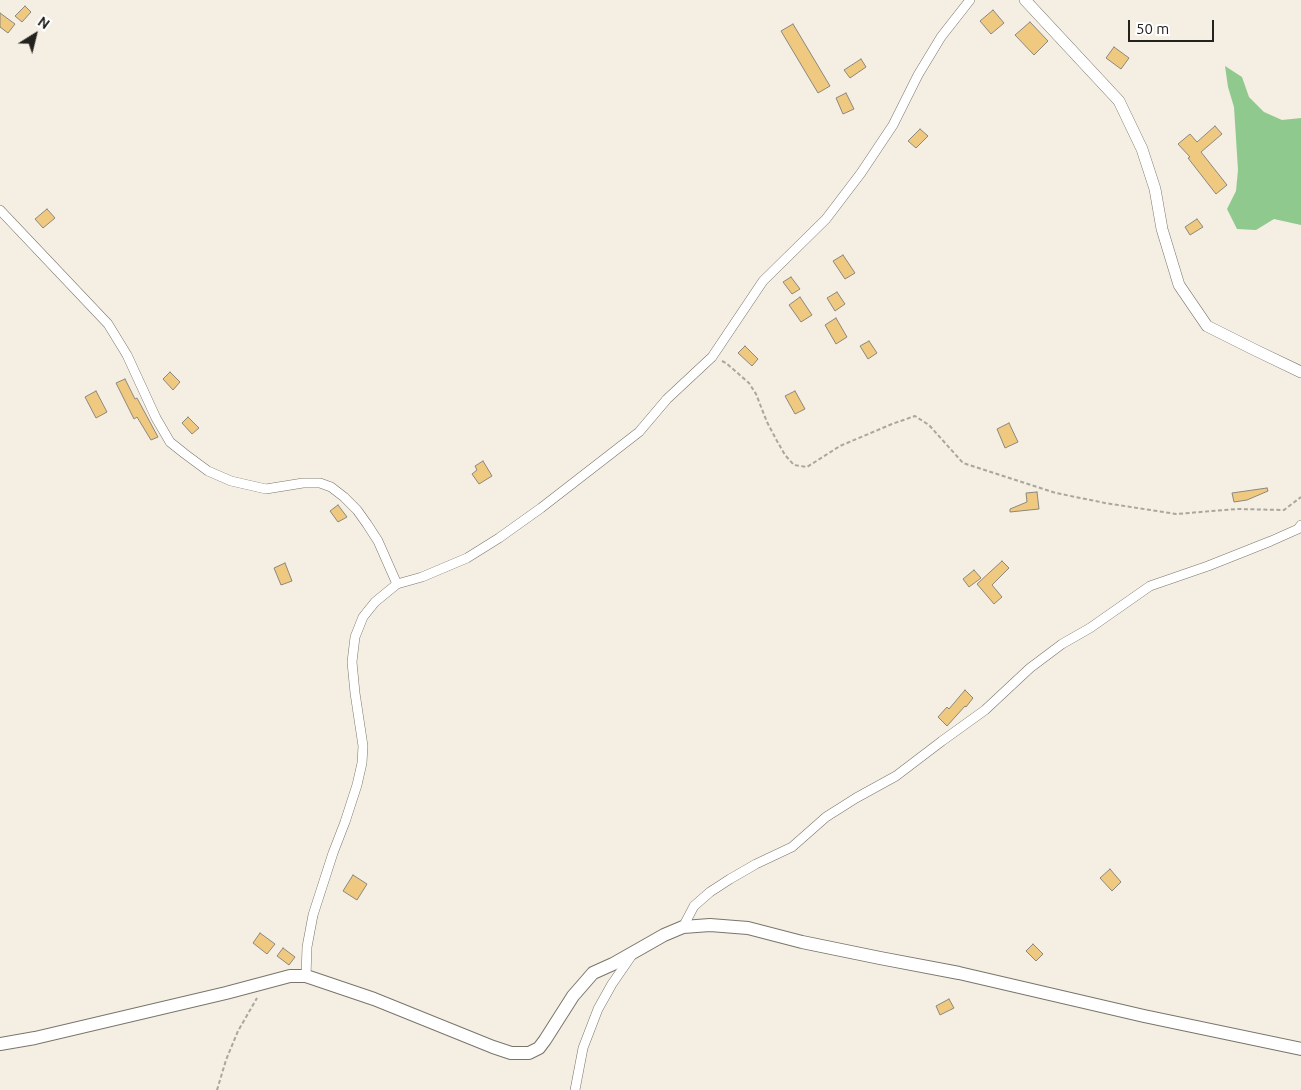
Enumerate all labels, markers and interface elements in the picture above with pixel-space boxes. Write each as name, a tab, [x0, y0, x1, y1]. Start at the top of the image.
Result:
north arrow	[10, 10, 60, 60]
scale bar	[1131, 10, 1217, 42]
text: N	[35, 13, 53, 32]
text: 50 m	[1136, 20, 1169, 37]

